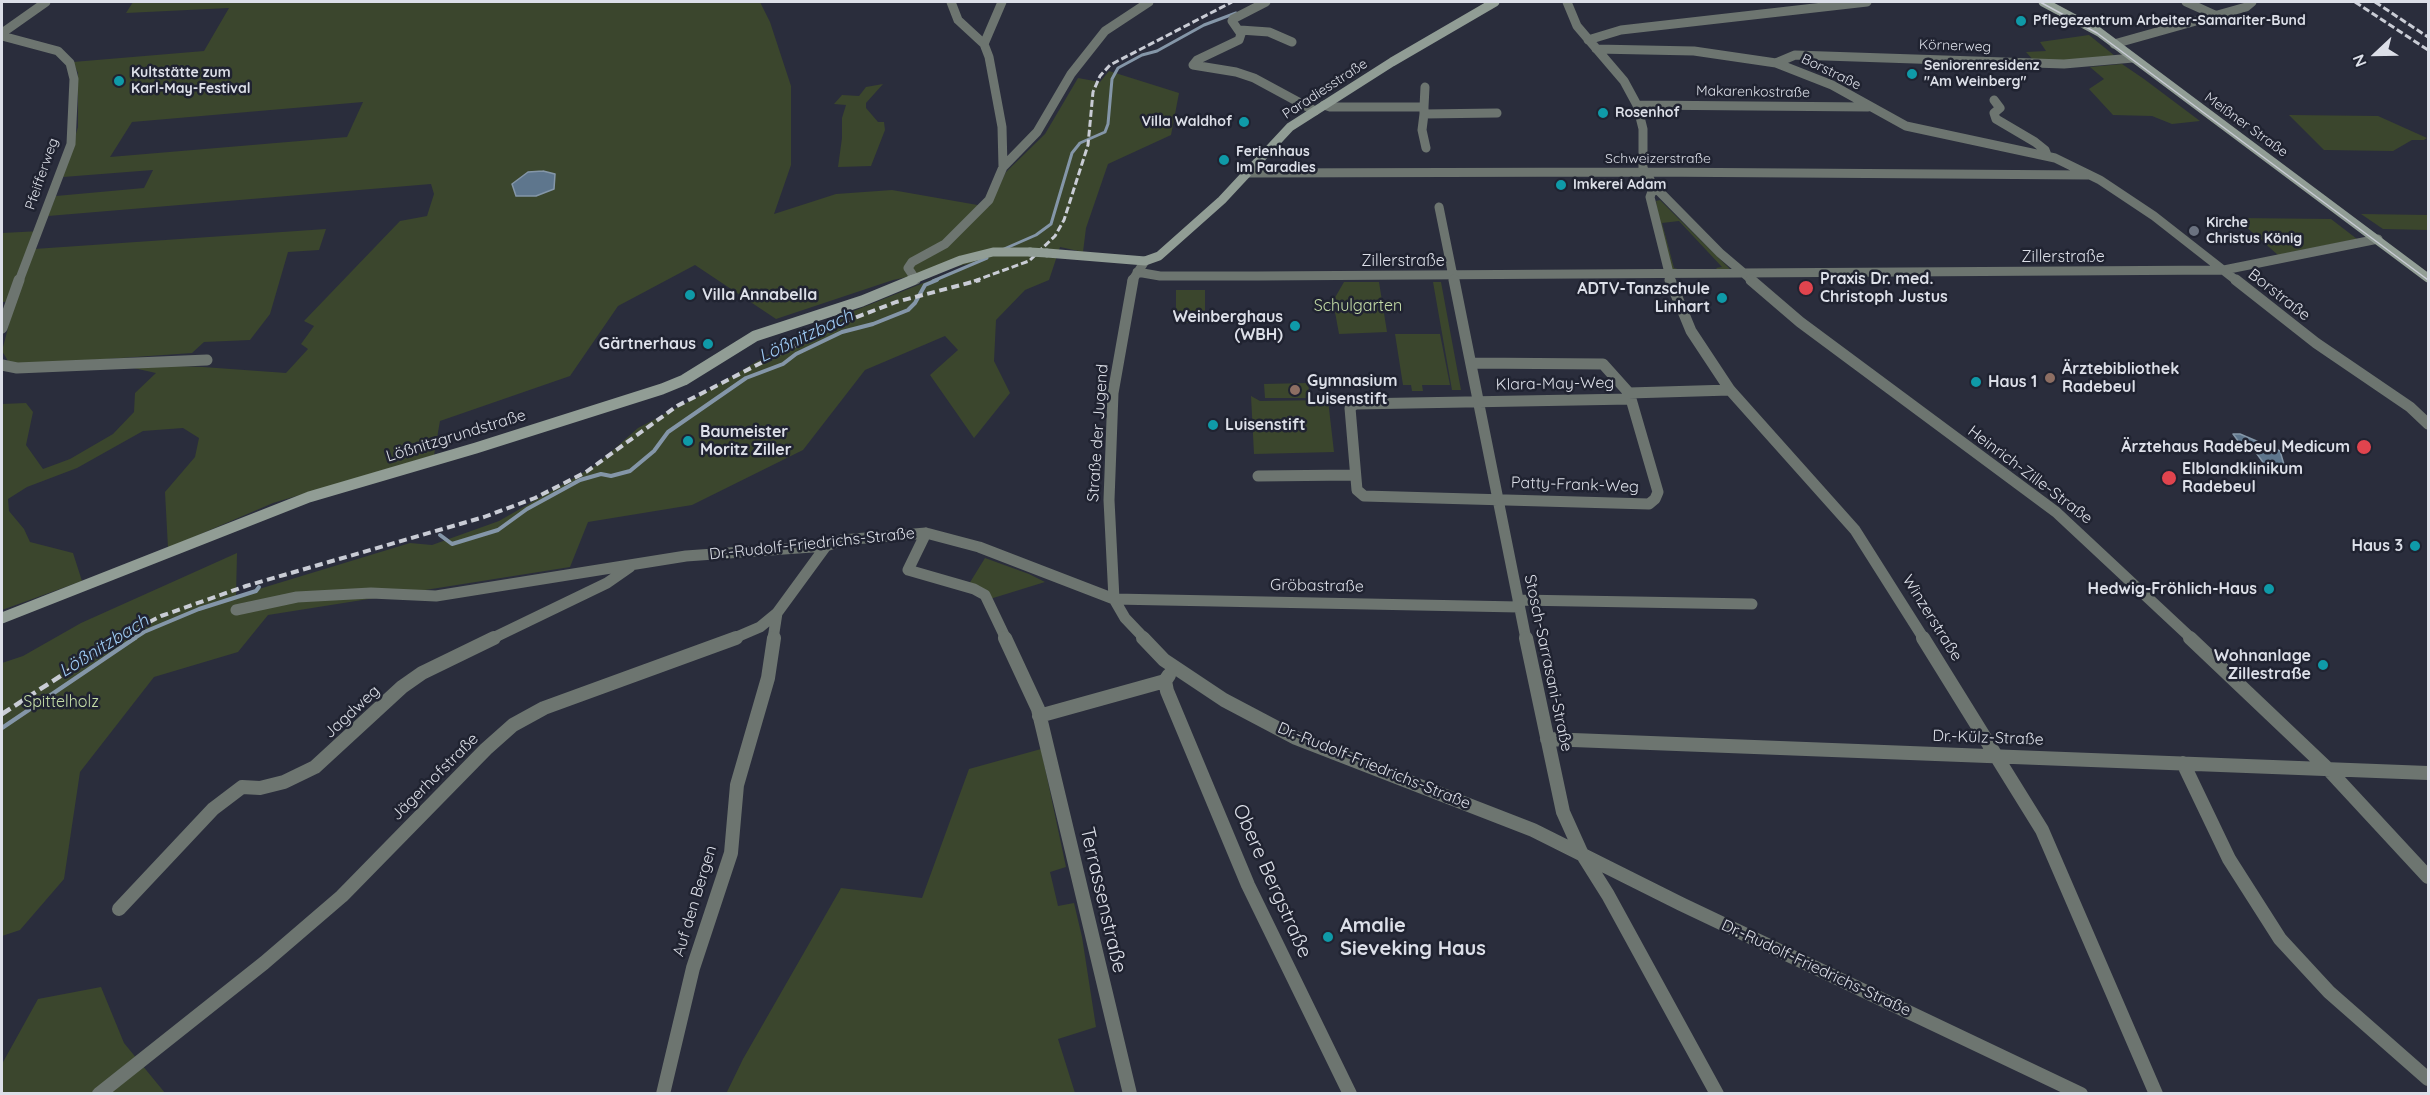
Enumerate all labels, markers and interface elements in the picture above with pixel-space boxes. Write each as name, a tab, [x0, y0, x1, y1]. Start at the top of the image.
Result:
place label: Pflegezentrum Arbeiter-Samariter-Bund	[2033, 13, 2306, 29]
marker: Pflegezentrum Arbeiter-Samariter-Bund	[2014, 14, 2028, 28]
north arrow	[2346, 24, 2406, 84]
street label: Körnerweg	[1918, 36, 1992, 56]
street label: Borstraße	[1798, 50, 1864, 94]
text: N	[2348, 52, 2371, 70]
street label: Paradiesstraße	[1279, 55, 1371, 123]
place label: Seniorenresidenz "Am Weinberg"	[1924, 58, 2040, 90]
place label: Kultstätte zum Karl-May-Festival	[131, 65, 250, 98]
marker: Seniorenresidenz "Am Weinberg"	[1905, 67, 1919, 81]
marker: Kultstätte zum Karl-May-Festival	[112, 74, 126, 88]
street label: Makarenkostraße	[1696, 83, 1810, 101]
street label: Meißner Straße	[2201, 89, 2291, 161]
place label: Rosenhof	[1615, 105, 1680, 121]
marker: Rosenhof	[1596, 106, 1610, 120]
place label: Villa Waldhof	[1142, 114, 1232, 130]
marker: Villa Waldhof	[1237, 115, 1251, 129]
street label: Pfeifferweg	[22, 136, 62, 212]
place label: Ferienhaus Im Paradies	[1236, 144, 1316, 176]
street label: Schweizerstraße	[1605, 151, 1711, 167]
marker: Ferienhaus Im Paradies	[1217, 153, 1231, 167]
place label: Imkerei Adam	[1573, 177, 1666, 193]
marker: Imkerei Adam	[1554, 178, 1568, 192]
place label: Kirche Christus König	[2206, 215, 2302, 248]
marker: Kirche Christus König	[2187, 224, 2201, 238]
street label: Zillerstraße	[2021, 247, 2105, 267]
street label: Zillerstraße	[1361, 251, 1445, 271]
street label: Borstraße	[2244, 265, 2314, 325]
place label: Praxis Dr. med. Christoph Justus	[1820, 269, 1948, 307]
place label: ADTV-Tanzschule Linhart	[1577, 279, 1710, 317]
marker: Praxis Dr. med. Christoph Justus	[1797, 279, 1815, 297]
place label: Villa Annabella	[702, 285, 817, 305]
marker: Villa Annabella	[683, 288, 697, 302]
marker: ADTV-Tanzschule Linhart	[1715, 291, 1729, 305]
park label: Schulgarten	[1314, 296, 1402, 316]
water label: Lößnitzbach	[755, 305, 857, 367]
place label: Weinberghaus (WBH)	[1173, 307, 1283, 345]
marker: Weinberghaus (WBH)	[1288, 319, 1302, 333]
place label: Gärtnerhaus	[599, 334, 696, 354]
marker: Gärtnerhaus	[701, 337, 715, 351]
place label: Ärztebibliothek Radebeul	[2062, 359, 2179, 397]
street label: Straße der Jugend	[1084, 363, 1112, 503]
place label: Gymnasium Luisenstift	[1307, 371, 1397, 409]
marker: Ärztebibliothek Radebeul	[2043, 371, 2057, 385]
place label: Haus 1	[1988, 372, 2037, 392]
street label: Klara-May-Weg	[1496, 373, 1614, 395]
marker: Haus 1	[1969, 375, 1983, 389]
marker: Gymnasium Luisenstift	[1288, 383, 1302, 397]
street label: Lößnitzgrundstraße	[384, 406, 528, 466]
place label: Luisenstift	[1225, 415, 1305, 435]
marker: Luisenstift	[1206, 418, 1220, 432]
place label: Baumeister Moritz Ziller	[700, 422, 792, 460]
street label: Heinrich-Zille-Straße	[1964, 422, 2096, 528]
marker: Baumeister Moritz Ziller	[681, 434, 695, 448]
place label: Ärztehaus Radebeul Medicum	[2121, 437, 2350, 457]
marker: Ärztehaus Radebeul Medicum	[2355, 438, 2373, 456]
place label: Elblandklinikum Radebeul	[2182, 459, 2303, 497]
marker: Elblandklinikum Radebeul	[2160, 469, 2178, 487]
street label: Patty-Frank-Weg	[1511, 473, 1639, 497]
street label: Dr.-Rudolf-Friedrichs-Straße	[708, 524, 916, 564]
place label: Haus 3	[2351, 536, 2403, 556]
marker: Haus 3	[2408, 539, 2422, 553]
street label: Winzerstraße	[1898, 571, 1966, 665]
street label: Stosch-Sarrasani-Straße	[1520, 573, 1576, 753]
street label: Gröbastraße	[1270, 576, 1364, 596]
place label: Hedwig-Fröhlich-Haus	[2088, 579, 2257, 599]
marker: Hedwig-Fröhlich-Haus	[2262, 582, 2276, 596]
water label: Lößnitzbach	[55, 610, 153, 682]
place label: Wohnanlage Zillestraße	[2214, 646, 2311, 684]
marker: Wohnanlage Zillestraße	[2316, 658, 2330, 672]
street label: Jagdweg	[320, 681, 384, 743]
park label: Spittelholz	[23, 692, 99, 712]
street label: Dr.-Rudolf-Friedrichs-Straße	[1275, 718, 1473, 814]
street label: Dr.-Külz-Straße	[1932, 726, 2044, 750]
street label: Jägerhofstraße	[387, 729, 483, 825]
street label: Obere Bergstraße	[1227, 800, 1317, 962]
street label: Terrassenstraße	[1075, 825, 1131, 975]
street label: Auf den Bergen	[669, 843, 721, 959]
place label: Amalie Sieveking Haus	[1340, 914, 1486, 961]
street label: Dr.-Rudolf-Friedrichs-Straße	[1718, 916, 1914, 1020]
marker: Amalie Sieveking Haus	[1321, 930, 1335, 944]

